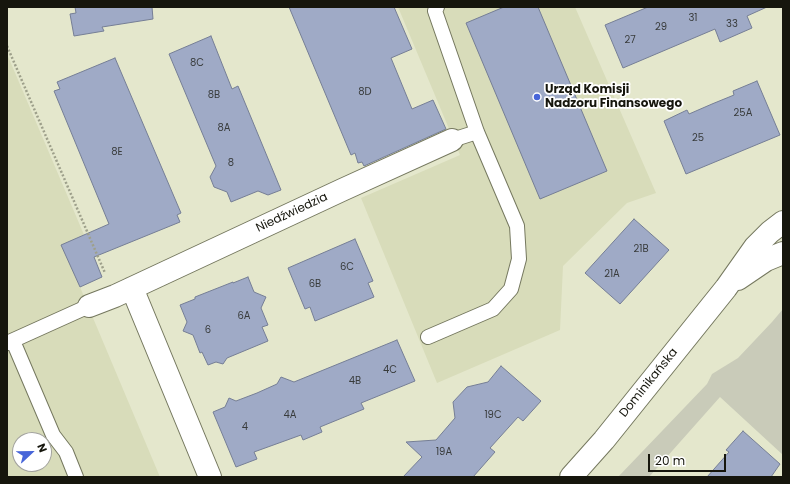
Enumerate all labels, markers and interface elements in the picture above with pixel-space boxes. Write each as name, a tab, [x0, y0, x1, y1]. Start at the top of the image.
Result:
house number: 31	[688, 12, 698, 24]
house number: 33	[726, 18, 738, 30]
house number: 29	[655, 21, 667, 33]
house number: 27	[624, 34, 636, 46]
house number: 8C	[190, 57, 204, 69]
place label: Urząd Komisji Nadzoru Finansowego	[545, 83, 682, 111]
house number: 8D	[358, 86, 372, 98]
house number: 8B	[208, 89, 220, 101]
marker: Urząd Komisji Nadzoru Finansowego	[532, 92, 542, 102]
house number: 25A	[734, 107, 752, 119]
house number: 8A	[217, 122, 231, 134]
house number: 25	[692, 132, 704, 144]
house number: 8E	[111, 146, 123, 158]
house number: 8	[228, 157, 234, 169]
street label: Niedźwiedzia	[254, 190, 330, 236]
house number: 21B	[633, 243, 649, 255]
house number: 6C	[340, 261, 354, 273]
house number: 21A	[604, 268, 620, 280]
house number: 6B	[309, 278, 321, 290]
house number: 6A	[237, 310, 251, 322]
house number: 6	[205, 324, 211, 336]
street label: Dominikańska	[617, 346, 681, 420]
house number: 4C	[383, 364, 397, 376]
house number: 4B	[349, 375, 361, 387]
house number: 4A	[283, 409, 297, 421]
house number: 19C	[484, 409, 502, 421]
house number: 4	[242, 421, 248, 433]
north arrow	[12, 432, 52, 472]
text: N	[33, 441, 51, 455]
house number: 19A	[436, 446, 452, 458]
scale bar	[650, 446, 728, 472]
text: 20 m	[655, 452, 685, 469]

